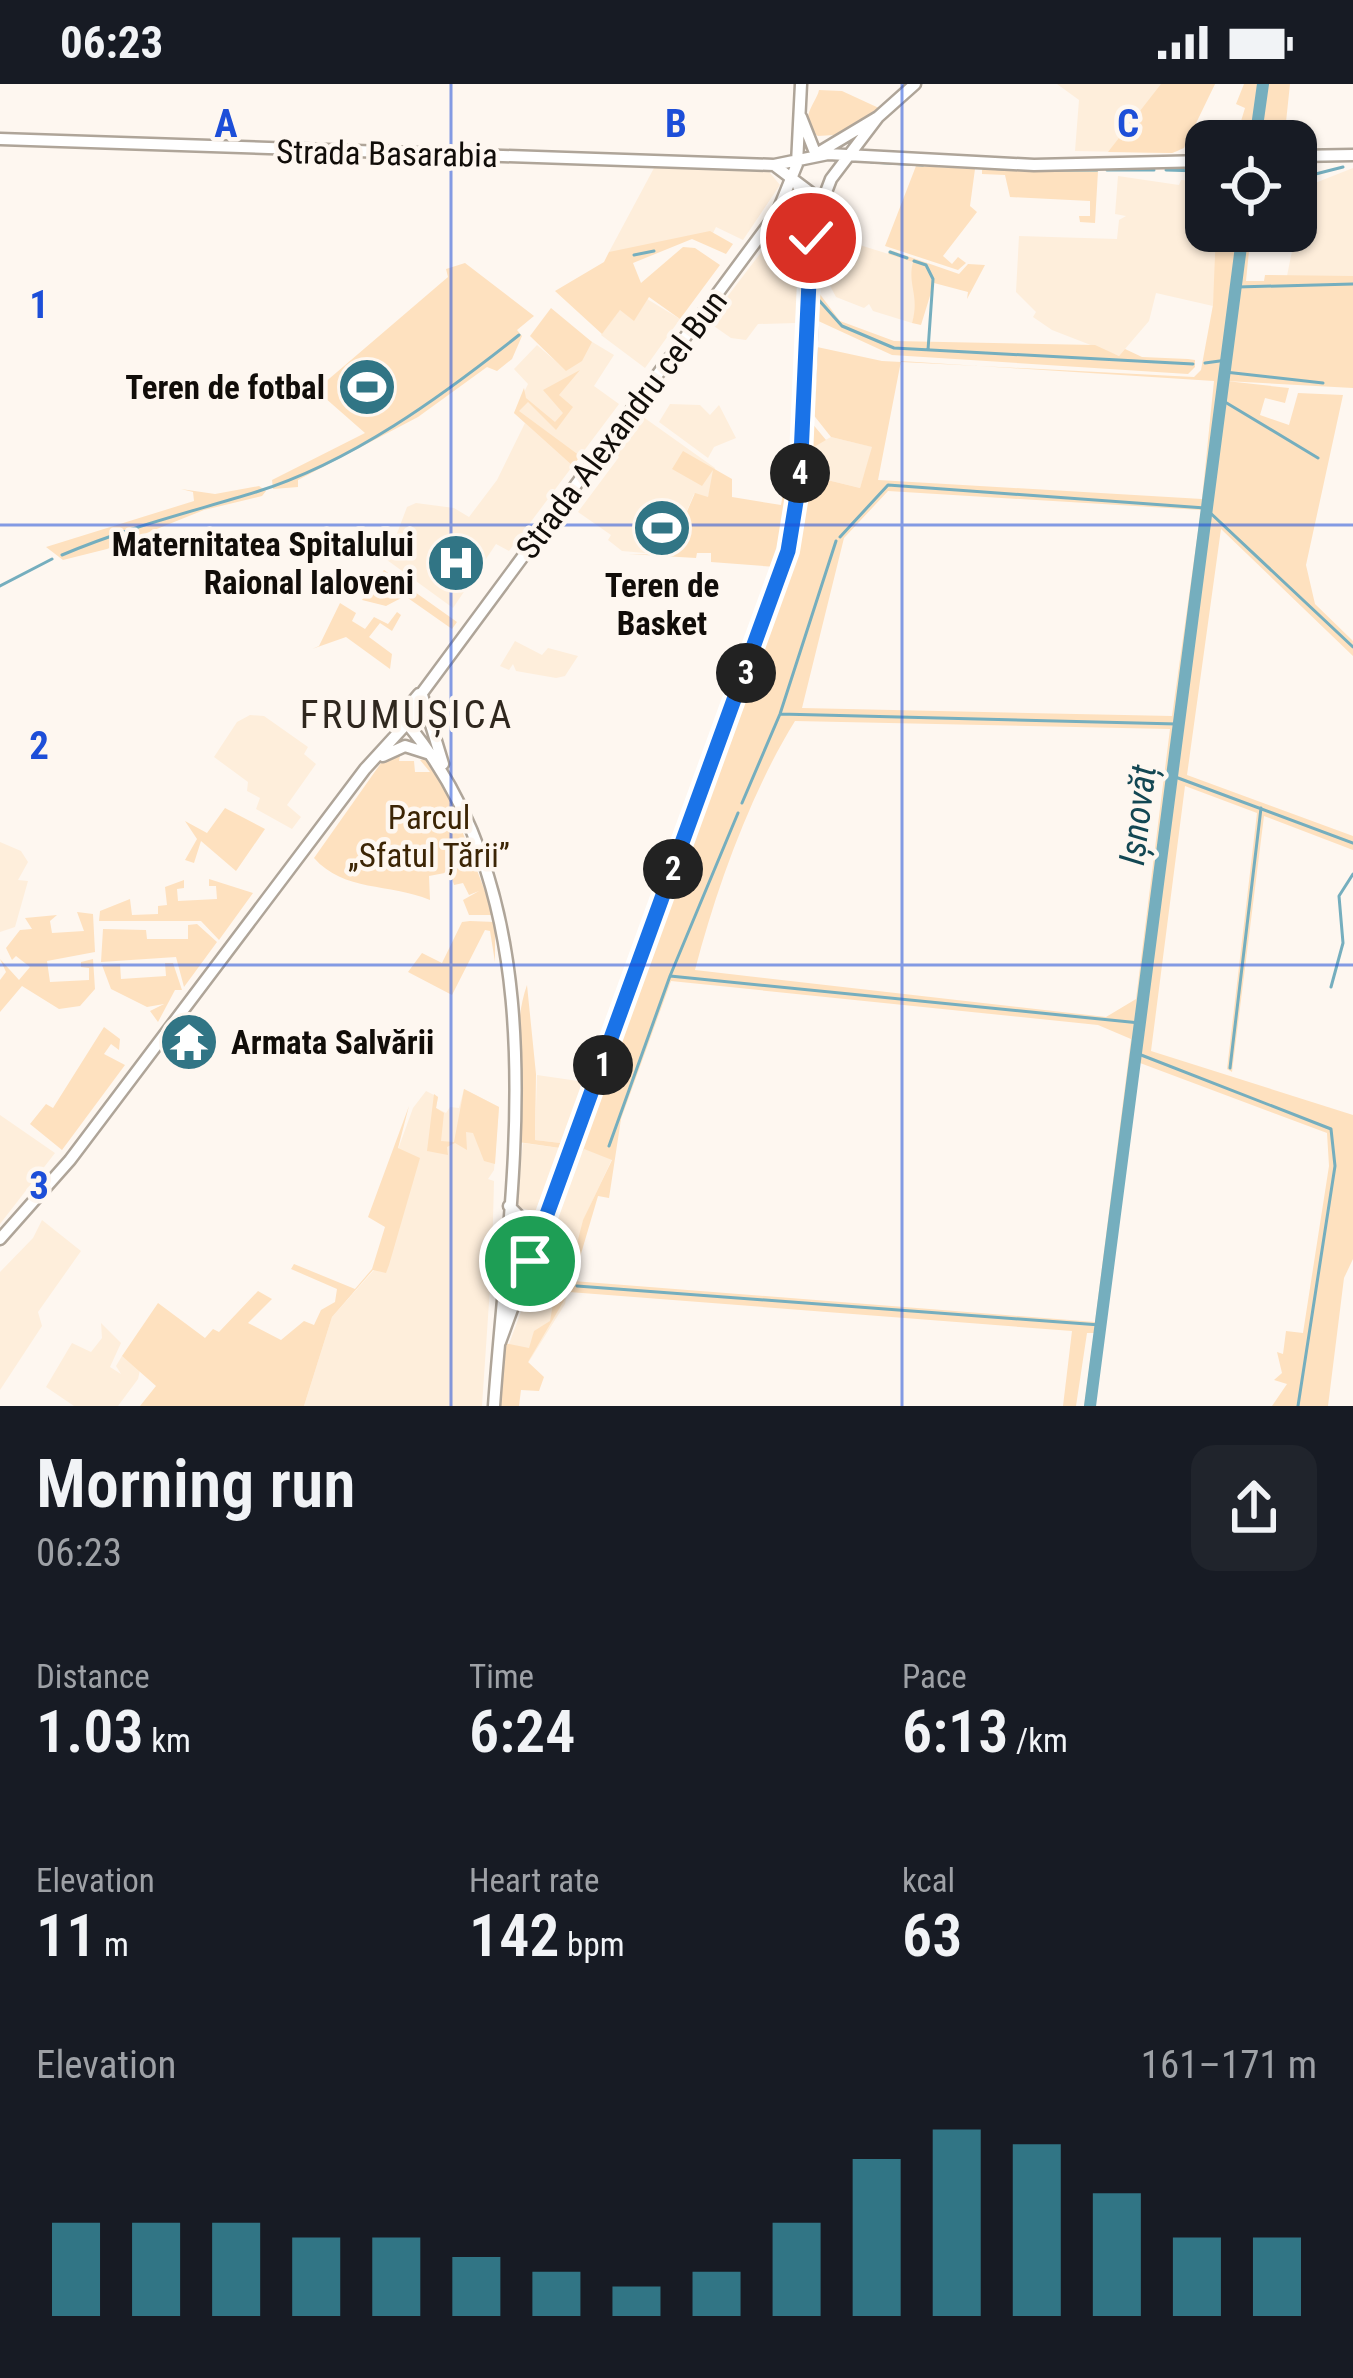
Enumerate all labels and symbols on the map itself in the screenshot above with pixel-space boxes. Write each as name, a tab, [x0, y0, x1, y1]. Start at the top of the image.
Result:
text: A	[214, 101, 238, 147]
text: B	[665, 101, 687, 147]
text: C	[1117, 101, 1139, 147]
street label: Strada Basarabia	[276, 132, 498, 175]
pin	[760, 187, 862, 289]
text: 1	[29, 282, 49, 328]
street label: Strada Alexandru cel Bun	[508, 282, 735, 566]
sports icon: Teren de fotbal	[336, 356, 398, 418]
place label: Teren de fotbal	[125, 368, 325, 407]
pin: 4	[770, 443, 830, 503]
sports icon: Teren de Basket	[631, 497, 693, 559]
place label: Maternitatea Spitalului Raional Ialoveni	[112, 525, 414, 602]
hospital icon: Maternitatea Spitalului Raional Ialoveni	[425, 532, 487, 594]
place label: Teren de Basket	[605, 566, 719, 643]
pin: 3	[716, 643, 776, 703]
district label: FRUMUȘICA	[300, 692, 514, 738]
text: 2	[29, 723, 49, 769]
water label: Ișnovăț	[1111, 762, 1166, 868]
park label: Parcul „Sfatul Țării”	[348, 798, 510, 876]
pin: 2	[643, 839, 703, 899]
temple icon: Armata Salvării	[158, 1011, 220, 1073]
place label: Armata Salvării	[231, 1023, 434, 1062]
pin: 1	[573, 1035, 633, 1095]
text: 3	[29, 1163, 49, 1209]
pin	[479, 1210, 581, 1312]

